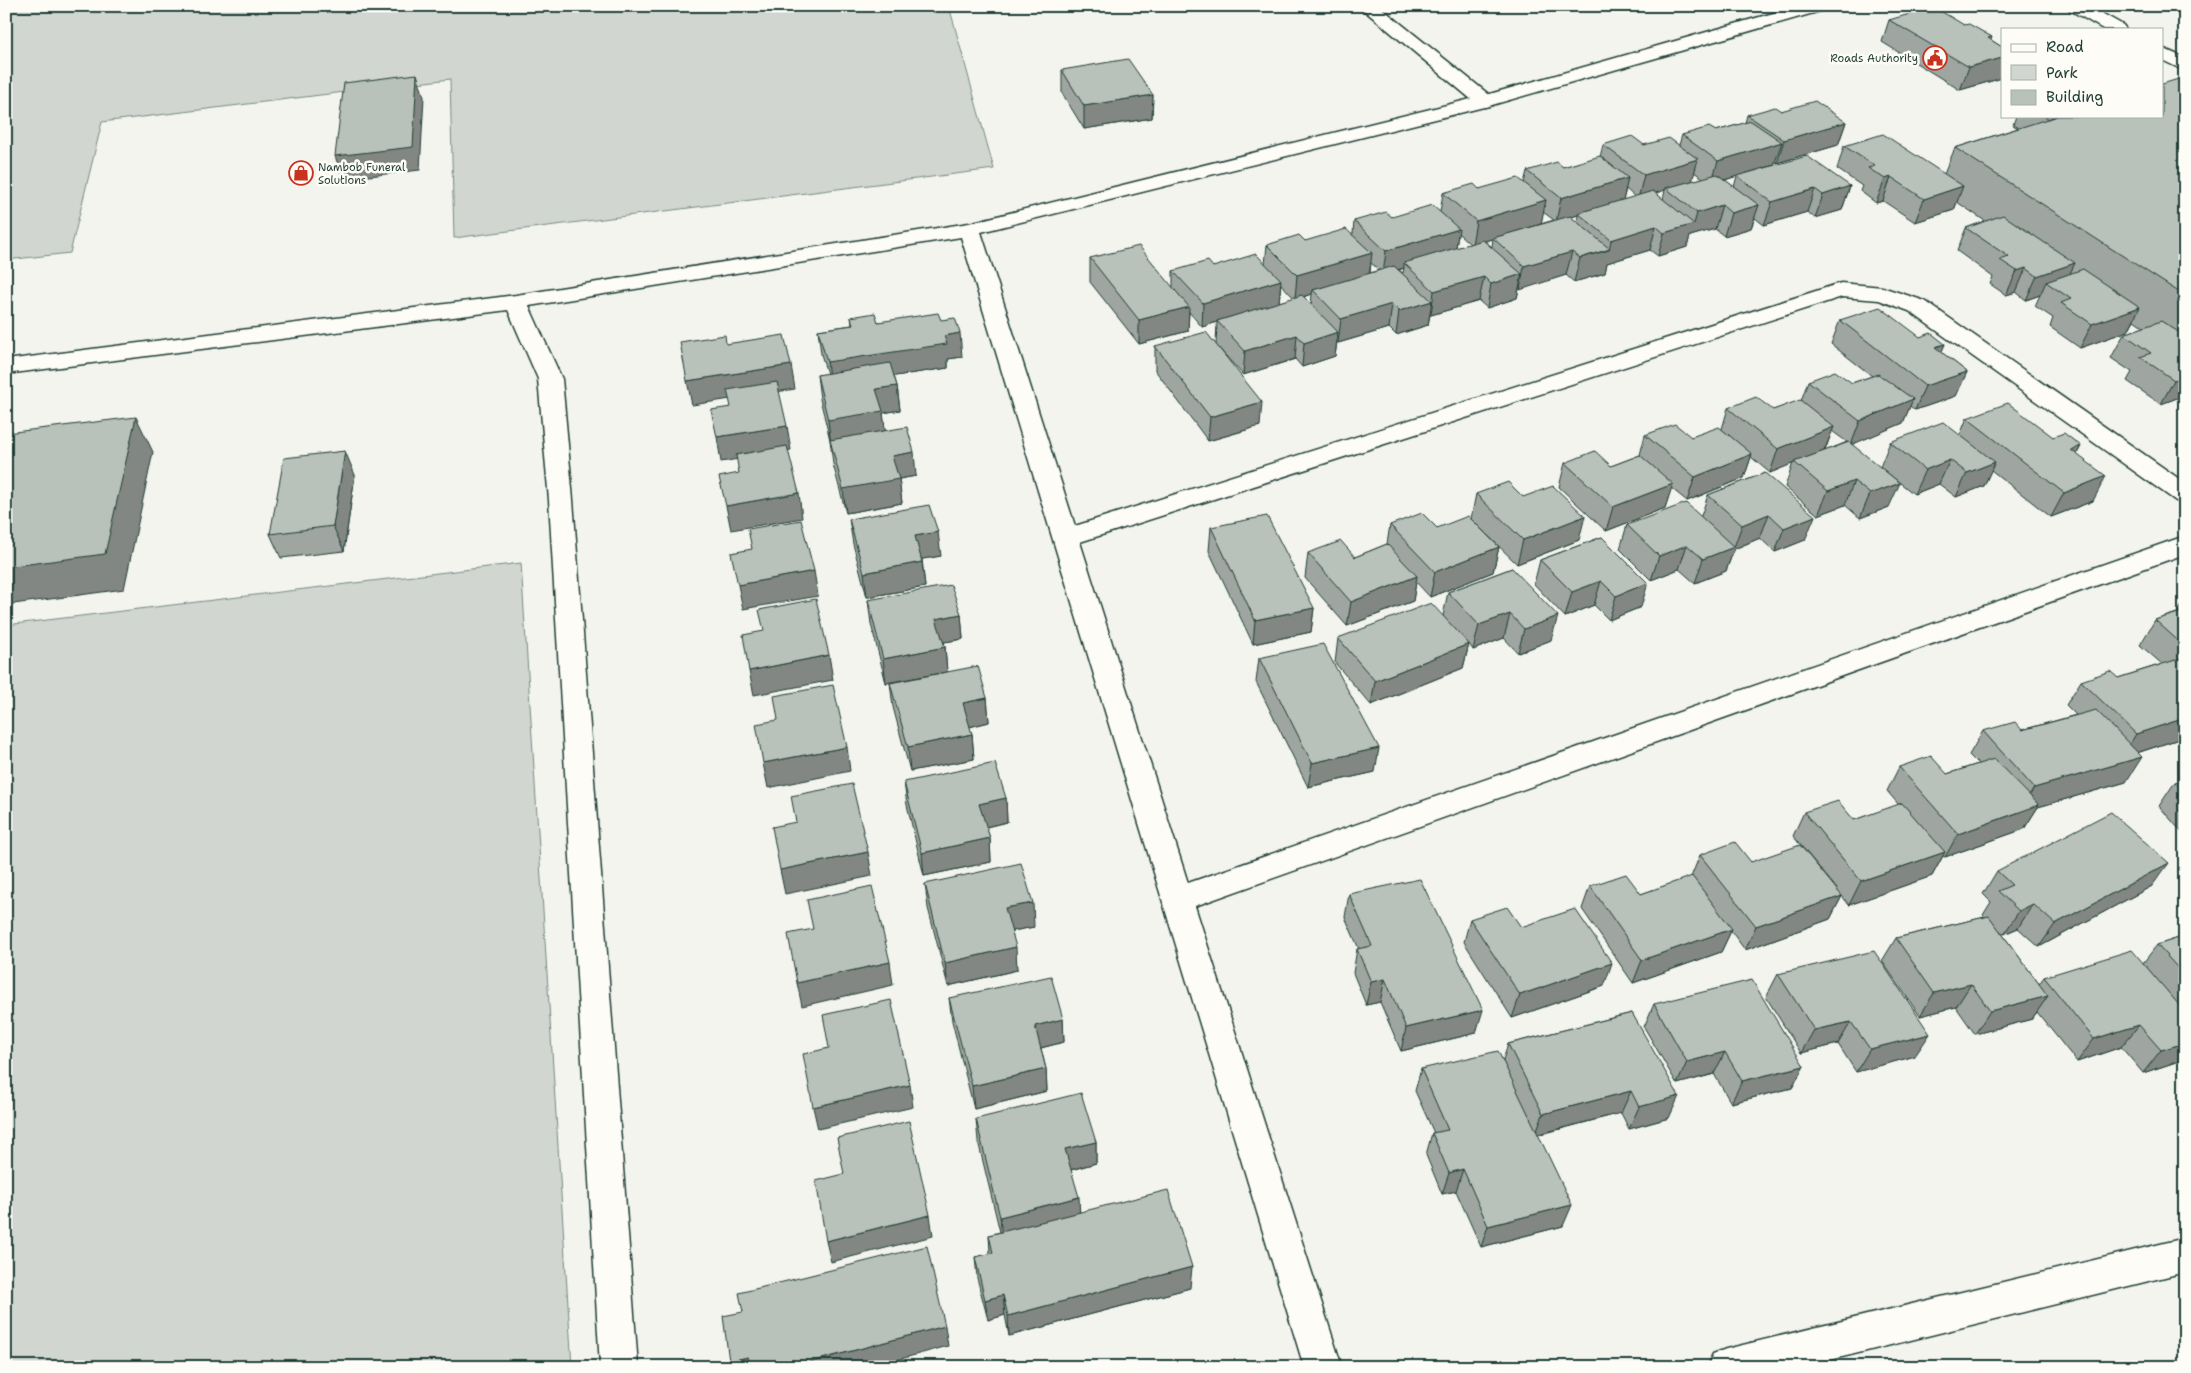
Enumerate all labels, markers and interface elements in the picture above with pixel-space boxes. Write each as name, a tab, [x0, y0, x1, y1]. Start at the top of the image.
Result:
legend	[2001, 28, 2164, 118]
text: Road	[2046, 37, 2084, 57]
public building icon: Roads Authority	[1922, 45, 1948, 71]
place label: Roads Authority	[1830, 51, 1918, 66]
text: Park	[2046, 63, 2078, 83]
text: Building	[2046, 87, 2103, 107]
shop icon: Nambob Funeral Solutions	[288, 160, 314, 186]
place label: Nambob Funeral Solutions	[318, 160, 406, 188]

